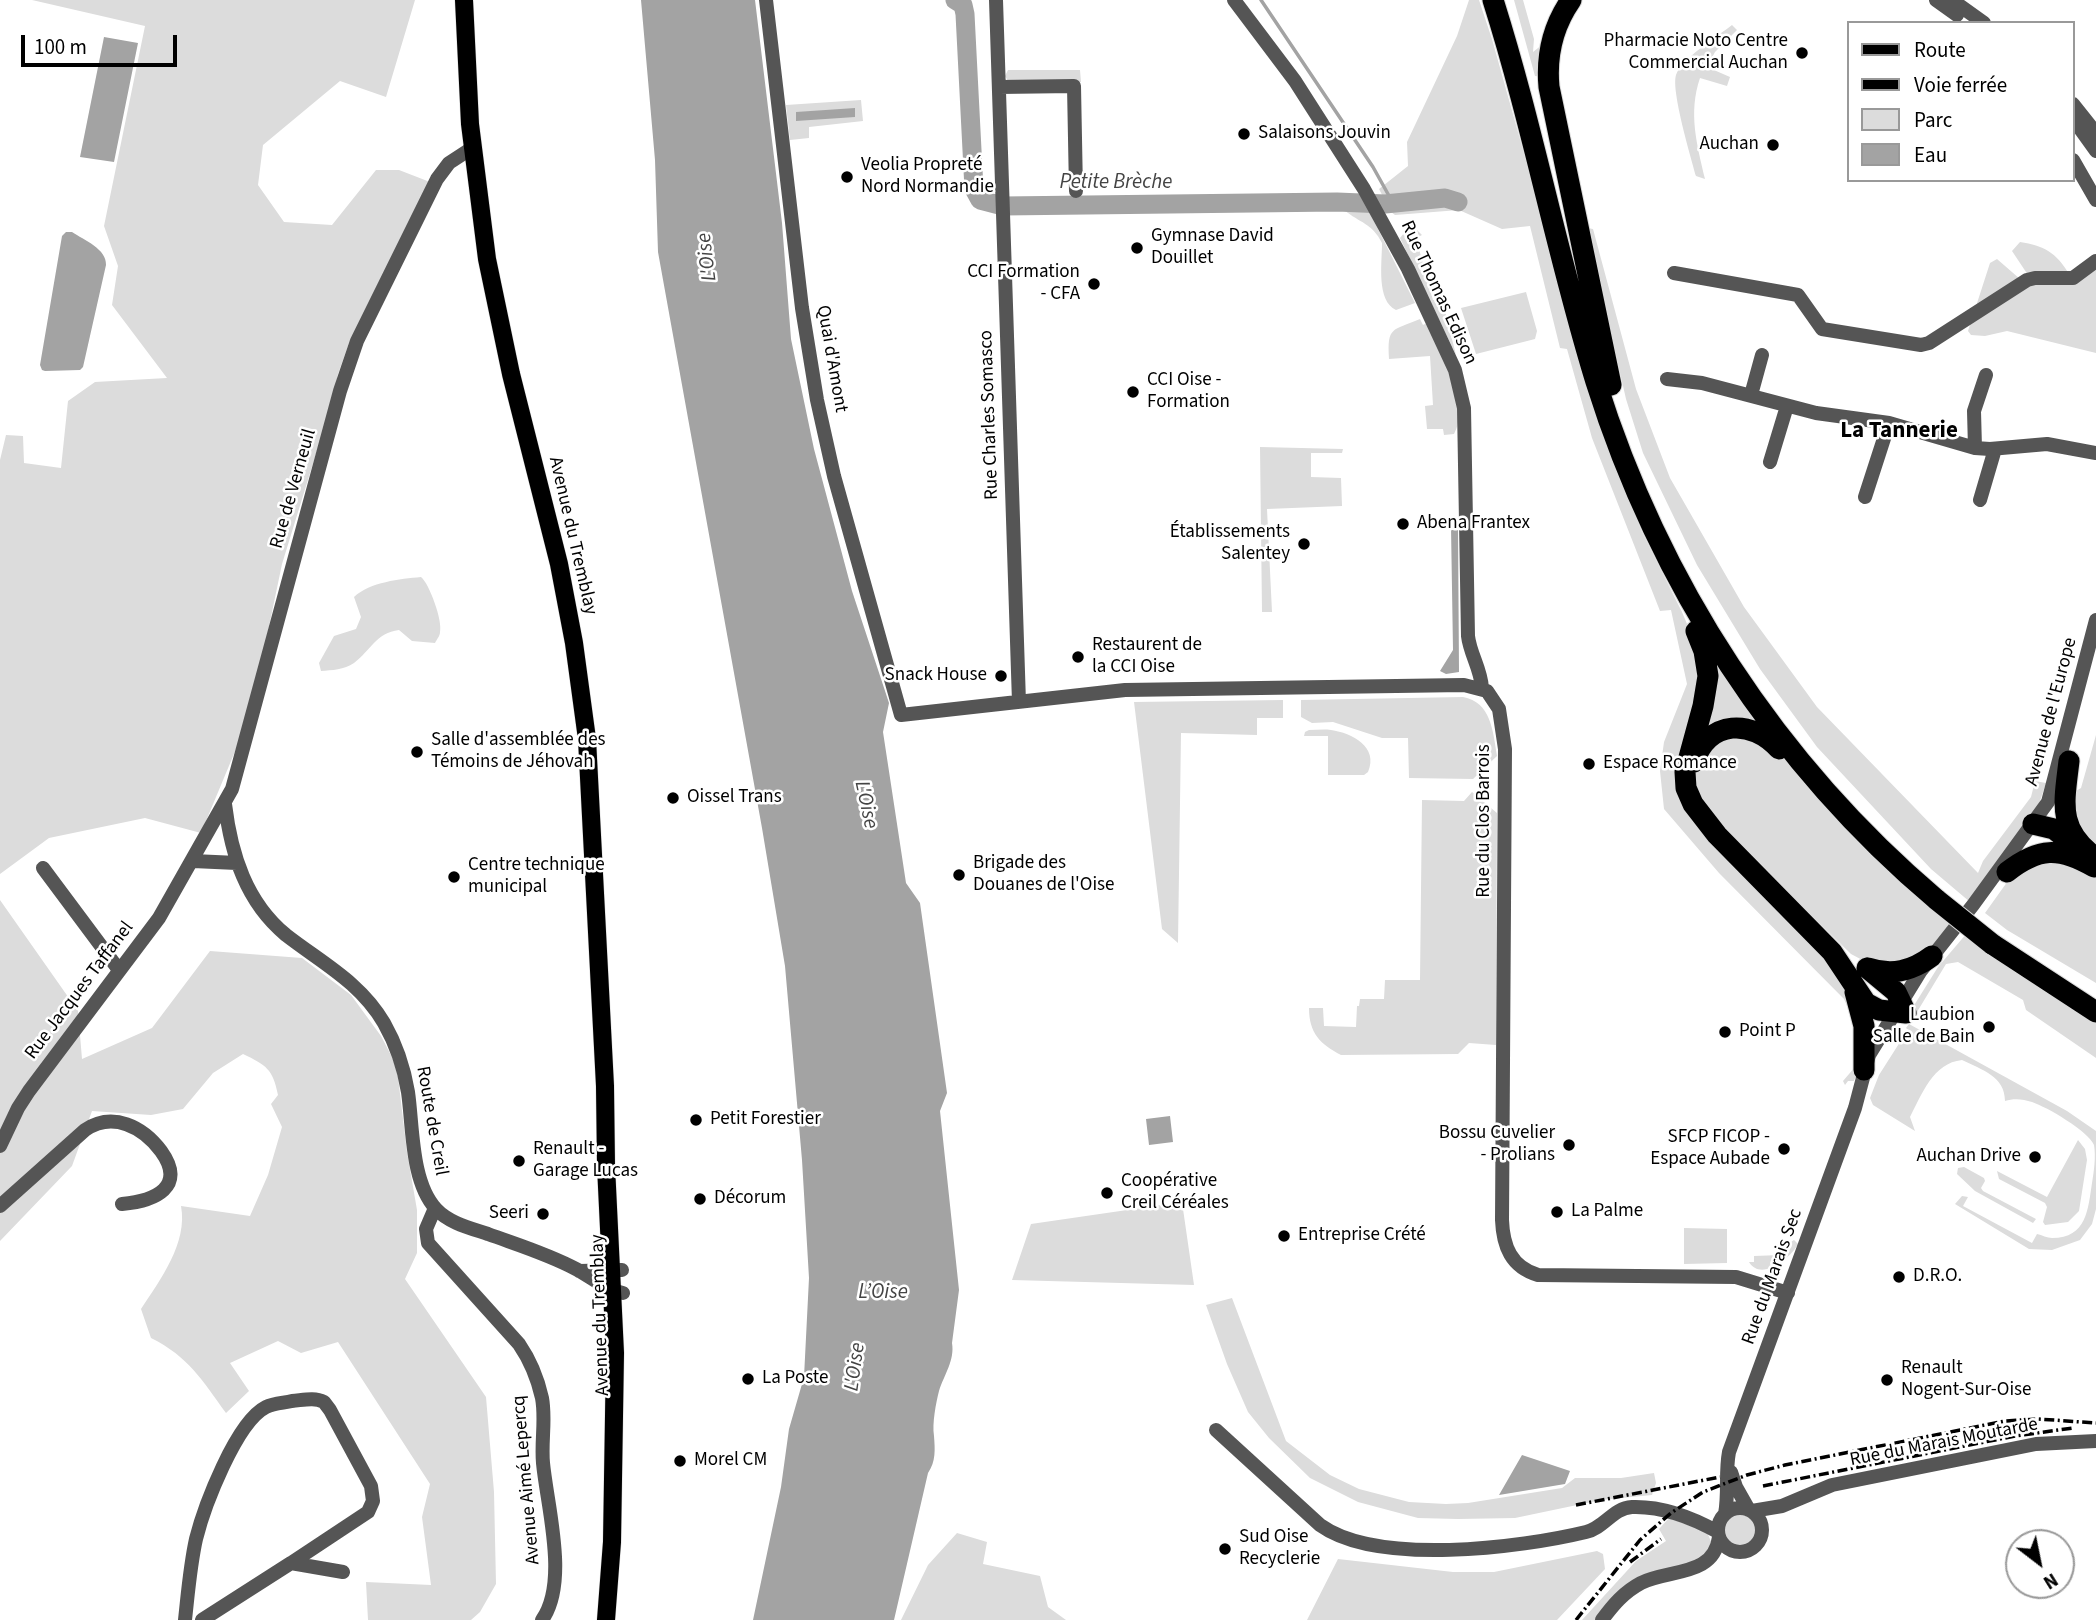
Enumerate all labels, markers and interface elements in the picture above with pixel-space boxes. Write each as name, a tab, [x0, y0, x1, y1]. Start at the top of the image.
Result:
scale bar	[24, 21, 180, 65]
legend	[1848, 21, 2075, 182]
place label: Pharmacie Noto Centre Commercial Auchan	[1603, 31, 1788, 75]
text: 100 m	[34, 32, 87, 62]
text: Route	[1914, 35, 1966, 65]
marker: Pharmacie Noto Centre Commercial Auchan	[1794, 45, 1810, 61]
text: Voie ferrée	[1914, 70, 2007, 100]
text: Parc	[1914, 105, 1952, 135]
place label: Salaisons Jouvin	[1258, 123, 1391, 145]
marker: Salaisons Jouvin	[1236, 126, 1252, 142]
place label: Auchan	[1699, 134, 1759, 156]
marker: Auchan	[1765, 137, 1781, 153]
text: Eau	[1914, 140, 1947, 170]
place label: Veolia Propreté Nord Normandie	[861, 155, 994, 199]
marker: Veolia Propreté Nord Normandie	[839, 169, 855, 185]
water label: Petite Brèche	[1060, 170, 1172, 196]
street label: Rue Thomas Edison	[1395, 218, 1481, 368]
place label: Gymnase David Douillet	[1151, 226, 1274, 270]
water label: L'Oise	[693, 231, 723, 283]
marker: Gymnase David Douillet	[1129, 240, 1145, 256]
place label: CCI Formation - CFA	[967, 262, 1080, 306]
marker: CCI Formation - CFA	[1086, 276, 1102, 292]
street label: Quai d'Amont	[810, 304, 852, 414]
street label: Rue Charles Somasco	[976, 330, 1004, 500]
place label: CCI Oise - Formation	[1147, 370, 1230, 414]
marker: CCI Oise - Formation	[1125, 384, 1141, 400]
district label: La Tannerie	[1840, 418, 1958, 446]
street label: Rue de Verneuil	[266, 427, 322, 551]
street label: Avenue du Tremblay	[543, 455, 601, 617]
place label: Abena Frantex	[1417, 513, 1530, 535]
marker: Abena Frantex	[1395, 516, 1411, 532]
place label: Établissements Salentey	[1170, 522, 1290, 566]
marker: Établissements Salentey	[1296, 536, 1312, 552]
place label: Restaurent de la CCI Oise	[1092, 635, 1202, 679]
street label: Avenue de l'Europe	[2021, 635, 2083, 789]
marker: Restaurent de la CCI Oise	[1070, 649, 1086, 665]
place label: Snack House	[885, 665, 987, 687]
marker: Snack House	[993, 668, 1009, 684]
place label: Salle d'assemblée des Témoins de Jéhovah	[431, 730, 606, 774]
marker: Salle d'assemblée des Témoins de Jéhovah	[409, 744, 425, 760]
street label: Rue du Clos Barrois	[1474, 744, 1496, 898]
place label: Espace Romance	[1603, 753, 1737, 775]
marker: Espace Romance	[1581, 756, 1597, 772]
water label: L'Oise	[848, 779, 882, 831]
place label: Oissel Trans	[687, 787, 782, 809]
marker: Oissel Trans	[665, 790, 681, 806]
place label: Brigade des Douanes de l'Oise	[973, 853, 1114, 897]
place label: Centre technique municipal	[468, 855, 605, 899]
marker: Brigade des Douanes de l'Oise	[951, 867, 967, 883]
marker: Centre technique municipal	[446, 869, 462, 885]
street label: Rue Jacques Taffanel	[21, 918, 139, 1064]
place label: Laubion Salle de Bain	[1873, 1005, 1975, 1049]
marker: Laubion Salle de Bain	[1981, 1019, 1997, 1035]
place label: Point P	[1739, 1021, 1796, 1043]
marker: Point P	[1717, 1024, 1733, 1040]
street label: Route de Creil	[410, 1065, 452, 1177]
place label: Petit Forestier	[710, 1109, 821, 1131]
marker: Petit Forestier	[688, 1112, 704, 1128]
place label: Bossu Cuvelier - Prolians	[1439, 1123, 1555, 1167]
place label: SFCP FICOP - Espace Aubade	[1650, 1127, 1770, 1171]
marker: Bossu Cuvelier - Prolians	[1561, 1137, 1577, 1153]
place label: Renault - Garage Lucas	[533, 1139, 638, 1183]
marker: SFCP FICOP - Espace Aubade	[1776, 1141, 1792, 1157]
place label: Auchan Drive	[1917, 1146, 2021, 1168]
marker: Auchan Drive	[2027, 1149, 2043, 1165]
marker: Renault - Garage Lucas	[511, 1153, 527, 1169]
place label: Coopérative Creil Céréales	[1121, 1171, 1229, 1215]
marker: Coopérative Creil Céréales	[1099, 1185, 1115, 1201]
place label: Décorum	[714, 1188, 786, 1210]
marker: Décorum	[692, 1191, 708, 1207]
place label: La Palme	[1571, 1201, 1643, 1223]
place label: Seeri	[489, 1203, 529, 1225]
marker: La Palme	[1549, 1204, 1565, 1220]
marker: Seeri	[535, 1206, 551, 1222]
street label: Rue du Marais Sec	[1738, 1206, 1808, 1348]
place label: Entreprise Crété	[1298, 1225, 1426, 1247]
marker: Entreprise Crété	[1276, 1228, 1292, 1244]
street label: Avenue du Tremblay	[587, 1234, 615, 1396]
place label: D.R.O.	[1913, 1266, 1962, 1288]
marker: D.R.O.	[1891, 1269, 1907, 1285]
water label: L’Oise	[858, 1280, 908, 1306]
water label: L'Oise	[840, 1341, 872, 1393]
place label: Renault Nogent-Sur-Oise	[1901, 1358, 2031, 1402]
place label: La Poste	[762, 1368, 828, 1390]
marker: La Poste	[740, 1371, 756, 1387]
marker: Renault Nogent-Sur-Oise	[1879, 1372, 1895, 1388]
street label: Avenue Aimé Lepercq	[508, 1394, 546, 1566]
street label: Rue du Marais Moutarde	[1848, 1414, 2040, 1472]
place label: Morel CM	[694, 1450, 767, 1472]
marker: Morel CM	[672, 1453, 688, 1469]
place label: Sud Oise Recyclerie	[1239, 1527, 1320, 1571]
north arrow	[2005, 1529, 2075, 1599]
marker: Sud Oise Recyclerie	[1217, 1541, 1233, 1557]
text: N	[2038, 1566, 2063, 1595]

